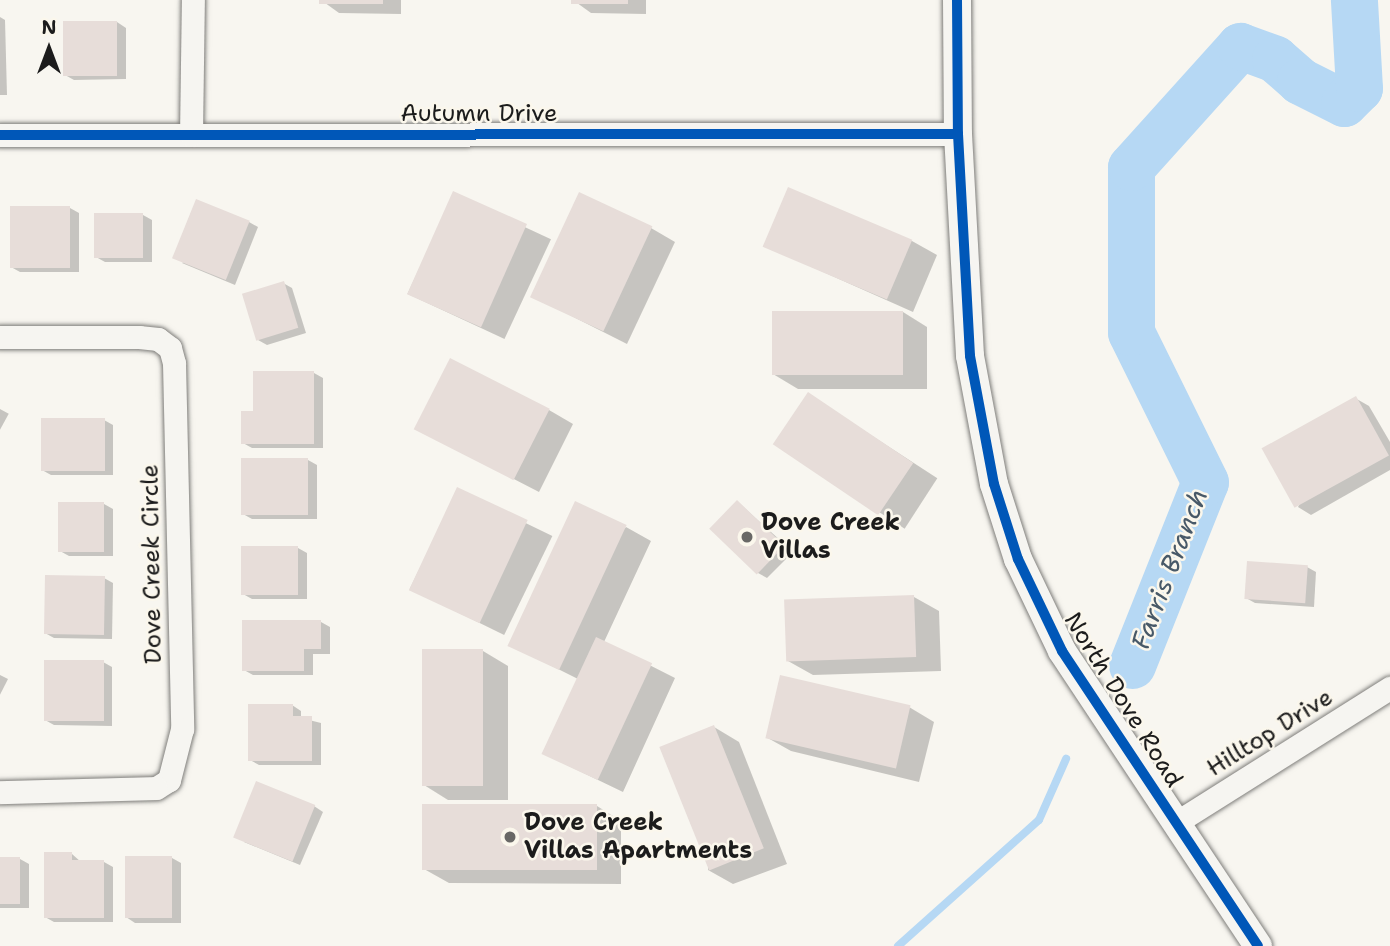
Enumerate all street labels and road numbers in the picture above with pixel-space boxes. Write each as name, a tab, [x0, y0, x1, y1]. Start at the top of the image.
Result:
street label: Autumn Drive	[400, 100, 558, 128]
street label: Dove Creek Circle	[136, 464, 168, 664]
street label: North Dove Road	[1058, 607, 1188, 793]
street label: Hilltop Drive	[1202, 683, 1338, 783]

